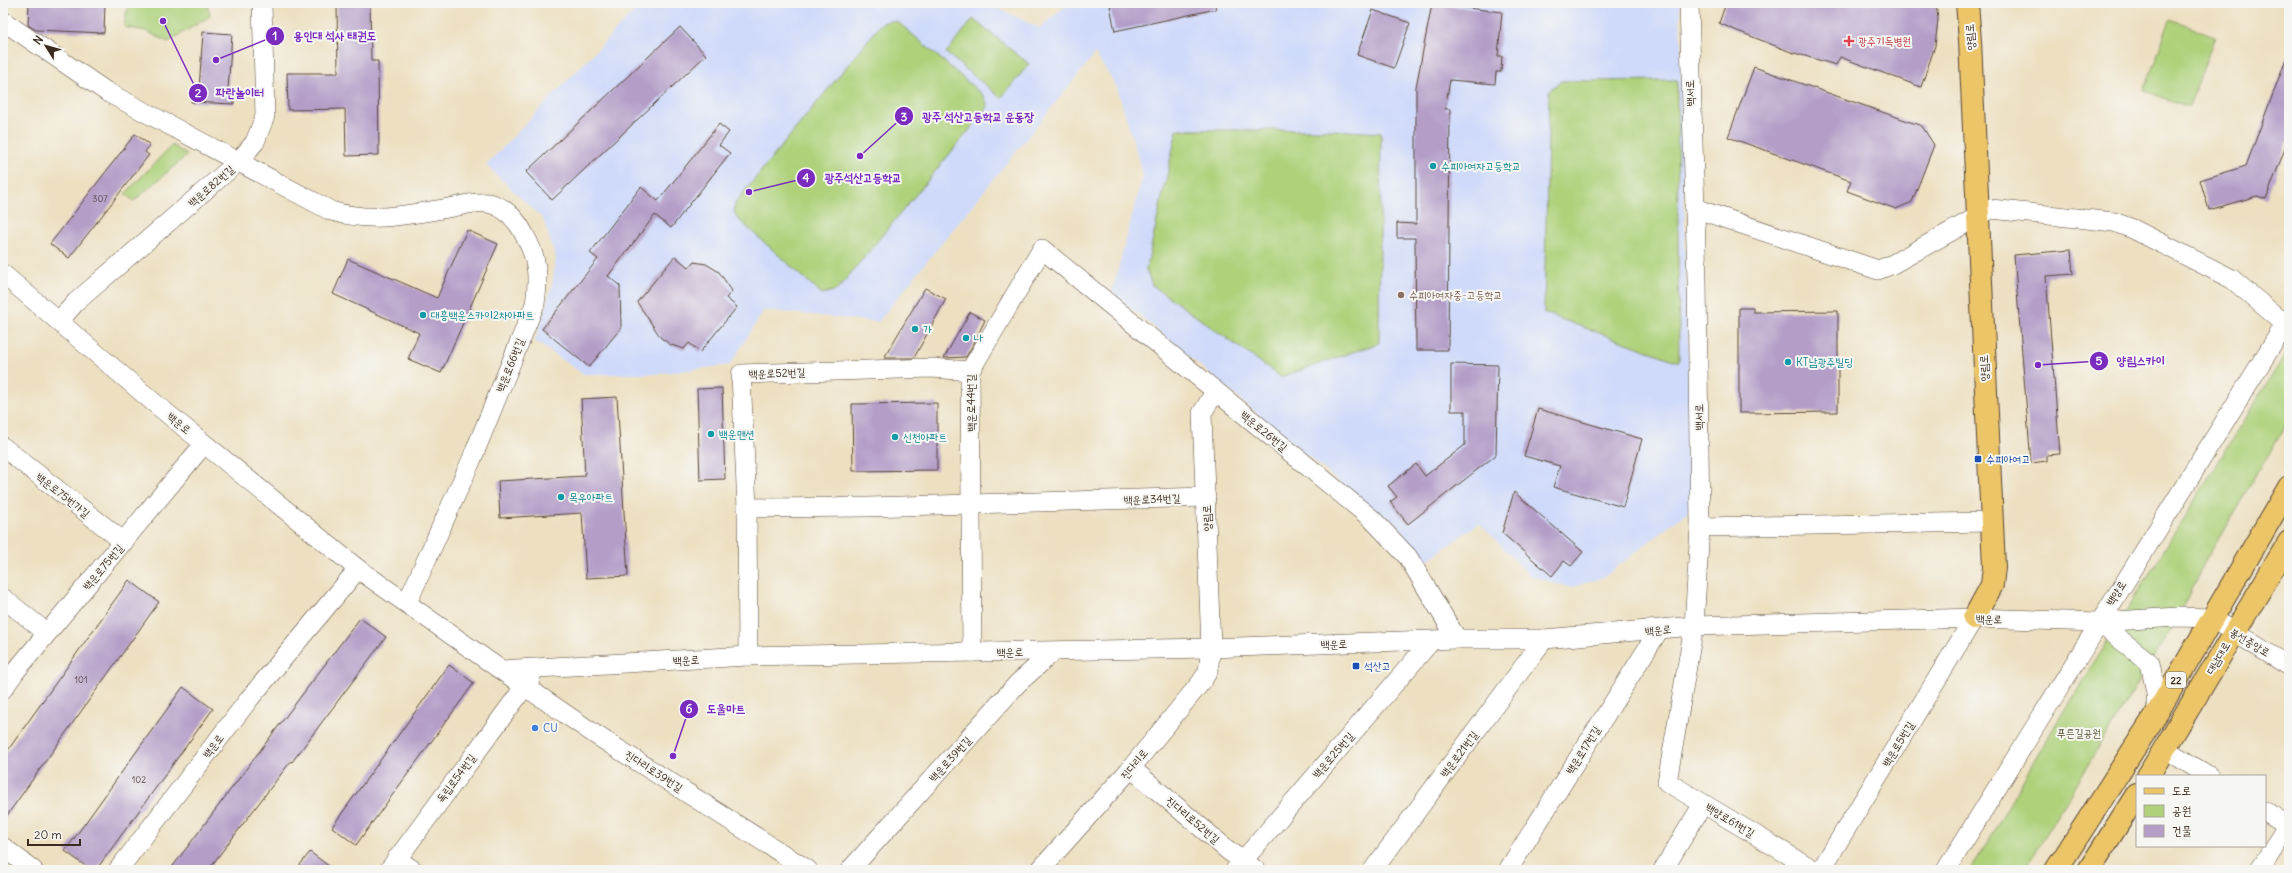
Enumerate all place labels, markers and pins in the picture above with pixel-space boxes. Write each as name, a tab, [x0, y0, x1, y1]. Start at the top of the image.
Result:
callout: 용인대 석사 태권도	[265, 24, 384, 48]
place label: 광주기독병원	[1858, 34, 1911, 48]
marker: 광주기독병원	[1843, 35, 1855, 47]
callout: 파란놀이터	[188, 81, 272, 105]
callout: 광주 석산고등학교 운동장	[894, 104, 1042, 128]
place label: 수피아여자고등학교	[1441, 159, 1521, 173]
marker: 수피아여자고등학교	[1428, 161, 1438, 171]
callout: 광주석산고등학교	[796, 166, 910, 190]
place label: 수피아여자중-고등학교	[1409, 288, 1502, 302]
marker: 수피아여자중-고등학교	[1396, 290, 1406, 300]
place label: 대흥백운스카이2차아파트	[431, 308, 535, 322]
marker: 대흥백운스카이2차아파트	[418, 310, 428, 320]
place label: 가	[923, 322, 932, 336]
marker: 가	[910, 324, 920, 334]
place label: 나	[974, 331, 983, 345]
marker: 나	[961, 333, 971, 343]
callout: 양림스카이	[2089, 349, 2173, 373]
place label: KT남광주빌딩	[1796, 355, 1853, 369]
marker: KT남광주빌딩	[1783, 357, 1793, 367]
place label: 백운맨션	[719, 427, 755, 441]
marker: 백운맨션	[706, 429, 716, 439]
place label: 신천아파트	[903, 430, 947, 444]
marker: 신천아파트	[890, 432, 900, 442]
place label: 수피아여고	[1986, 452, 2030, 466]
marker: 수피아여고	[1973, 454, 1983, 464]
place label: 목우아파트	[569, 490, 613, 504]
marker: 목우아파트	[556, 492, 566, 502]
place label: 석산고	[1364, 659, 1391, 673]
marker: 석산고	[1351, 661, 1361, 671]
callout: 도울마트	[679, 697, 754, 721]
place label: CU	[543, 721, 558, 735]
marker: CU	[530, 723, 540, 733]

